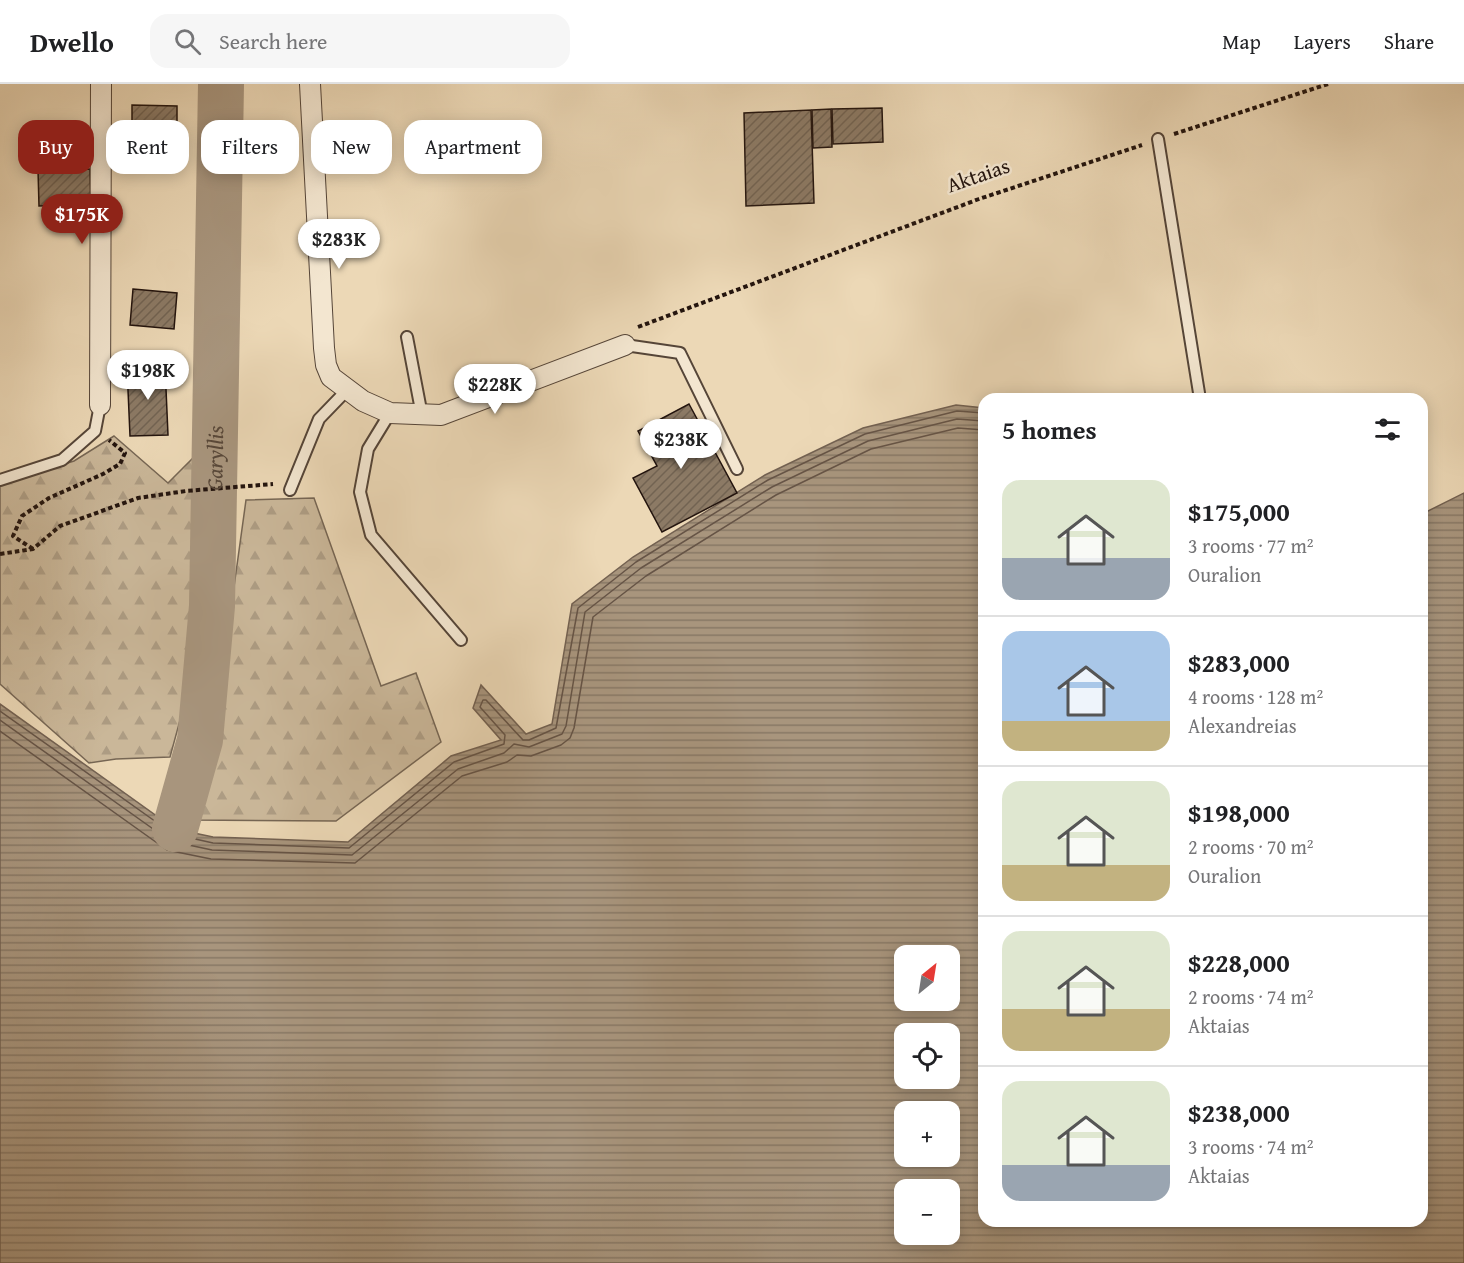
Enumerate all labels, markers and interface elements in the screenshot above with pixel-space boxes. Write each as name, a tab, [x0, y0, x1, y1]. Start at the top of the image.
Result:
search box	[150, 14, 570, 68]
text: Dwello	[30, 21, 114, 62]
icon: search	[171, 25, 204, 58]
text: Search here	[219, 25, 327, 57]
text: Map	[1222, 26, 1261, 57]
text: Layers	[1294, 26, 1351, 57]
text: Share	[1384, 26, 1434, 57]
chip: Buy	[18, 120, 94, 174]
chip: Rent	[106, 120, 189, 174]
chip: Filters	[201, 120, 299, 174]
chip: New	[311, 120, 392, 174]
chip: Apartment	[404, 120, 542, 174]
street label: Aktaias	[942, 150, 1014, 200]
pin: $175K	[40, 194, 124, 245]
text: $175K	[55, 199, 109, 228]
pin: $283K	[297, 219, 381, 270]
text: $283K	[312, 224, 366, 253]
pin: $198K	[106, 350, 190, 401]
text: $198K	[121, 355, 175, 384]
pin: $228K	[453, 364, 537, 415]
text: $228K	[468, 369, 522, 398]
text: 5 homes	[1002, 410, 1097, 449]
icon: filters	[1371, 413, 1404, 446]
pin: $238K	[639, 419, 723, 470]
text: $238K	[654, 424, 708, 453]
water label: Garyllis	[198, 425, 231, 491]
text: $175,000	[1188, 492, 1290, 531]
icon: home	[1050, 504, 1122, 576]
text: 3 rooms · 77 m²	[1188, 531, 1314, 560]
text: Ouralion	[1188, 560, 1261, 589]
text: $283,000	[1188, 643, 1290, 682]
icon: home	[1050, 655, 1122, 727]
text: 4 rooms · 128 m²	[1188, 682, 1323, 711]
text: Alexandreias	[1188, 711, 1297, 740]
text: $198,000	[1188, 793, 1290, 832]
icon: home	[1050, 805, 1122, 877]
text: 2 rooms · 70 m²	[1188, 832, 1314, 861]
text: Ouralion	[1188, 861, 1261, 890]
text: $228,000	[1188, 943, 1290, 982]
north arrow	[894, 945, 960, 1011]
map controls	[894, 945, 960, 1245]
icon: home	[1050, 955, 1122, 1027]
text: 2 rooms · 74 m²	[1188, 982, 1314, 1011]
text: Aktaias	[1188, 1011, 1250, 1040]
button: locate	[894, 1023, 960, 1089]
text: $238,000	[1188, 1093, 1290, 1132]
button: +	[894, 1101, 960, 1167]
icon: home	[1050, 1105, 1122, 1177]
text: 3 rooms · 74 m²	[1188, 1132, 1314, 1161]
text: Aktaias	[1188, 1161, 1250, 1190]
button: −	[894, 1179, 960, 1245]

